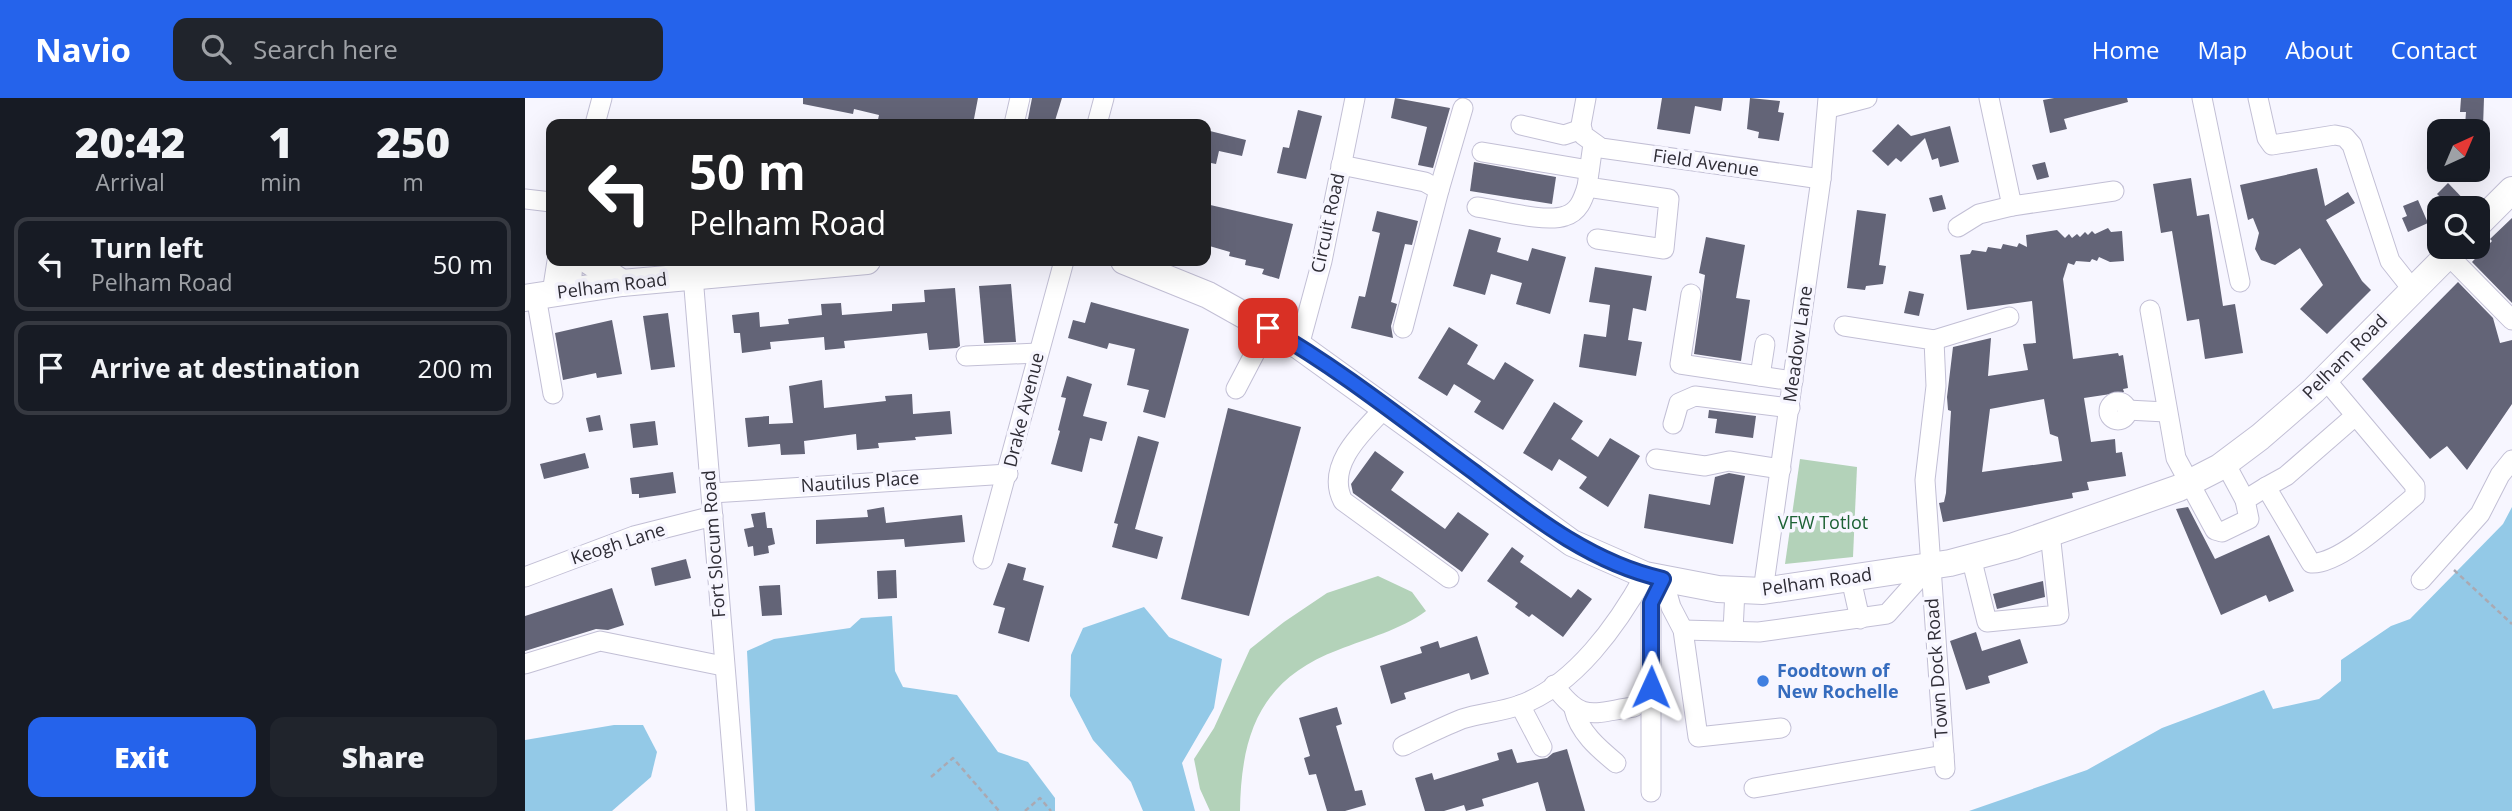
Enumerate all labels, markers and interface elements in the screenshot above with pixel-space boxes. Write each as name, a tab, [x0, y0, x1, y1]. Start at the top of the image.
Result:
search box	[173, 18, 663, 81]
text: Navio	[35, 27, 131, 72]
icon: search	[197, 30, 235, 68]
text: Search here	[253, 31, 398, 67]
text: Home	[2092, 33, 2160, 66]
text: Map	[2198, 33, 2247, 66]
text: About	[2285, 33, 2353, 66]
text: Contact	[2391, 33, 2477, 66]
text: 20:42	[75, 113, 185, 170]
text: 1	[269, 113, 293, 170]
text: 250	[376, 113, 450, 170]
north arrow	[2427, 119, 2490, 182]
map controls	[2427, 119, 2490, 259]
text: 50 m	[689, 138, 806, 204]
street label: Field Avenue	[1652, 143, 1761, 181]
icon: left	[574, 147, 665, 238]
text: Arrival	[96, 166, 165, 198]
text: min	[260, 166, 301, 198]
text: m	[403, 166, 424, 198]
street label: Circuit Road	[1305, 171, 1349, 275]
button: search	[2427, 196, 2490, 259]
text: Pelham Road	[689, 201, 886, 244]
text: Turn left	[91, 230, 203, 266]
icon: left	[32, 245, 70, 283]
text: 50 m	[432, 246, 493, 282]
text: Pelham Road	[91, 266, 233, 298]
street label: Pelham Road	[555, 266, 668, 304]
street label: Meadow Lane	[1777, 284, 1817, 404]
pin	[1238, 298, 1298, 358]
icon: arrive	[1249, 309, 1287, 347]
street label: Pelham Road	[2297, 309, 2392, 404]
icon: arrive	[32, 349, 70, 387]
text: Arrive at destination	[91, 350, 360, 386]
text: 200 m	[418, 350, 493, 386]
street label: Drake Avenue	[997, 350, 1049, 470]
street label: Nautilus Place	[800, 465, 920, 497]
street label: Fort Slocum Road	[696, 470, 730, 619]
park label: VFW Totlot	[1778, 510, 1868, 534]
street label: Keogh Lane	[567, 516, 668, 570]
street label: Pelham Road	[1760, 561, 1873, 601]
street label: Town Dock Road	[1919, 597, 1953, 739]
position arrow	[1614, 650, 1688, 724]
place label: Foodtown of New Rochelle	[1777, 658, 1899, 703]
marker: Foodtown of New Rochelle	[1755, 673, 1771, 689]
button: Exit	[28, 717, 256, 797]
button: Share	[270, 717, 497, 797]

